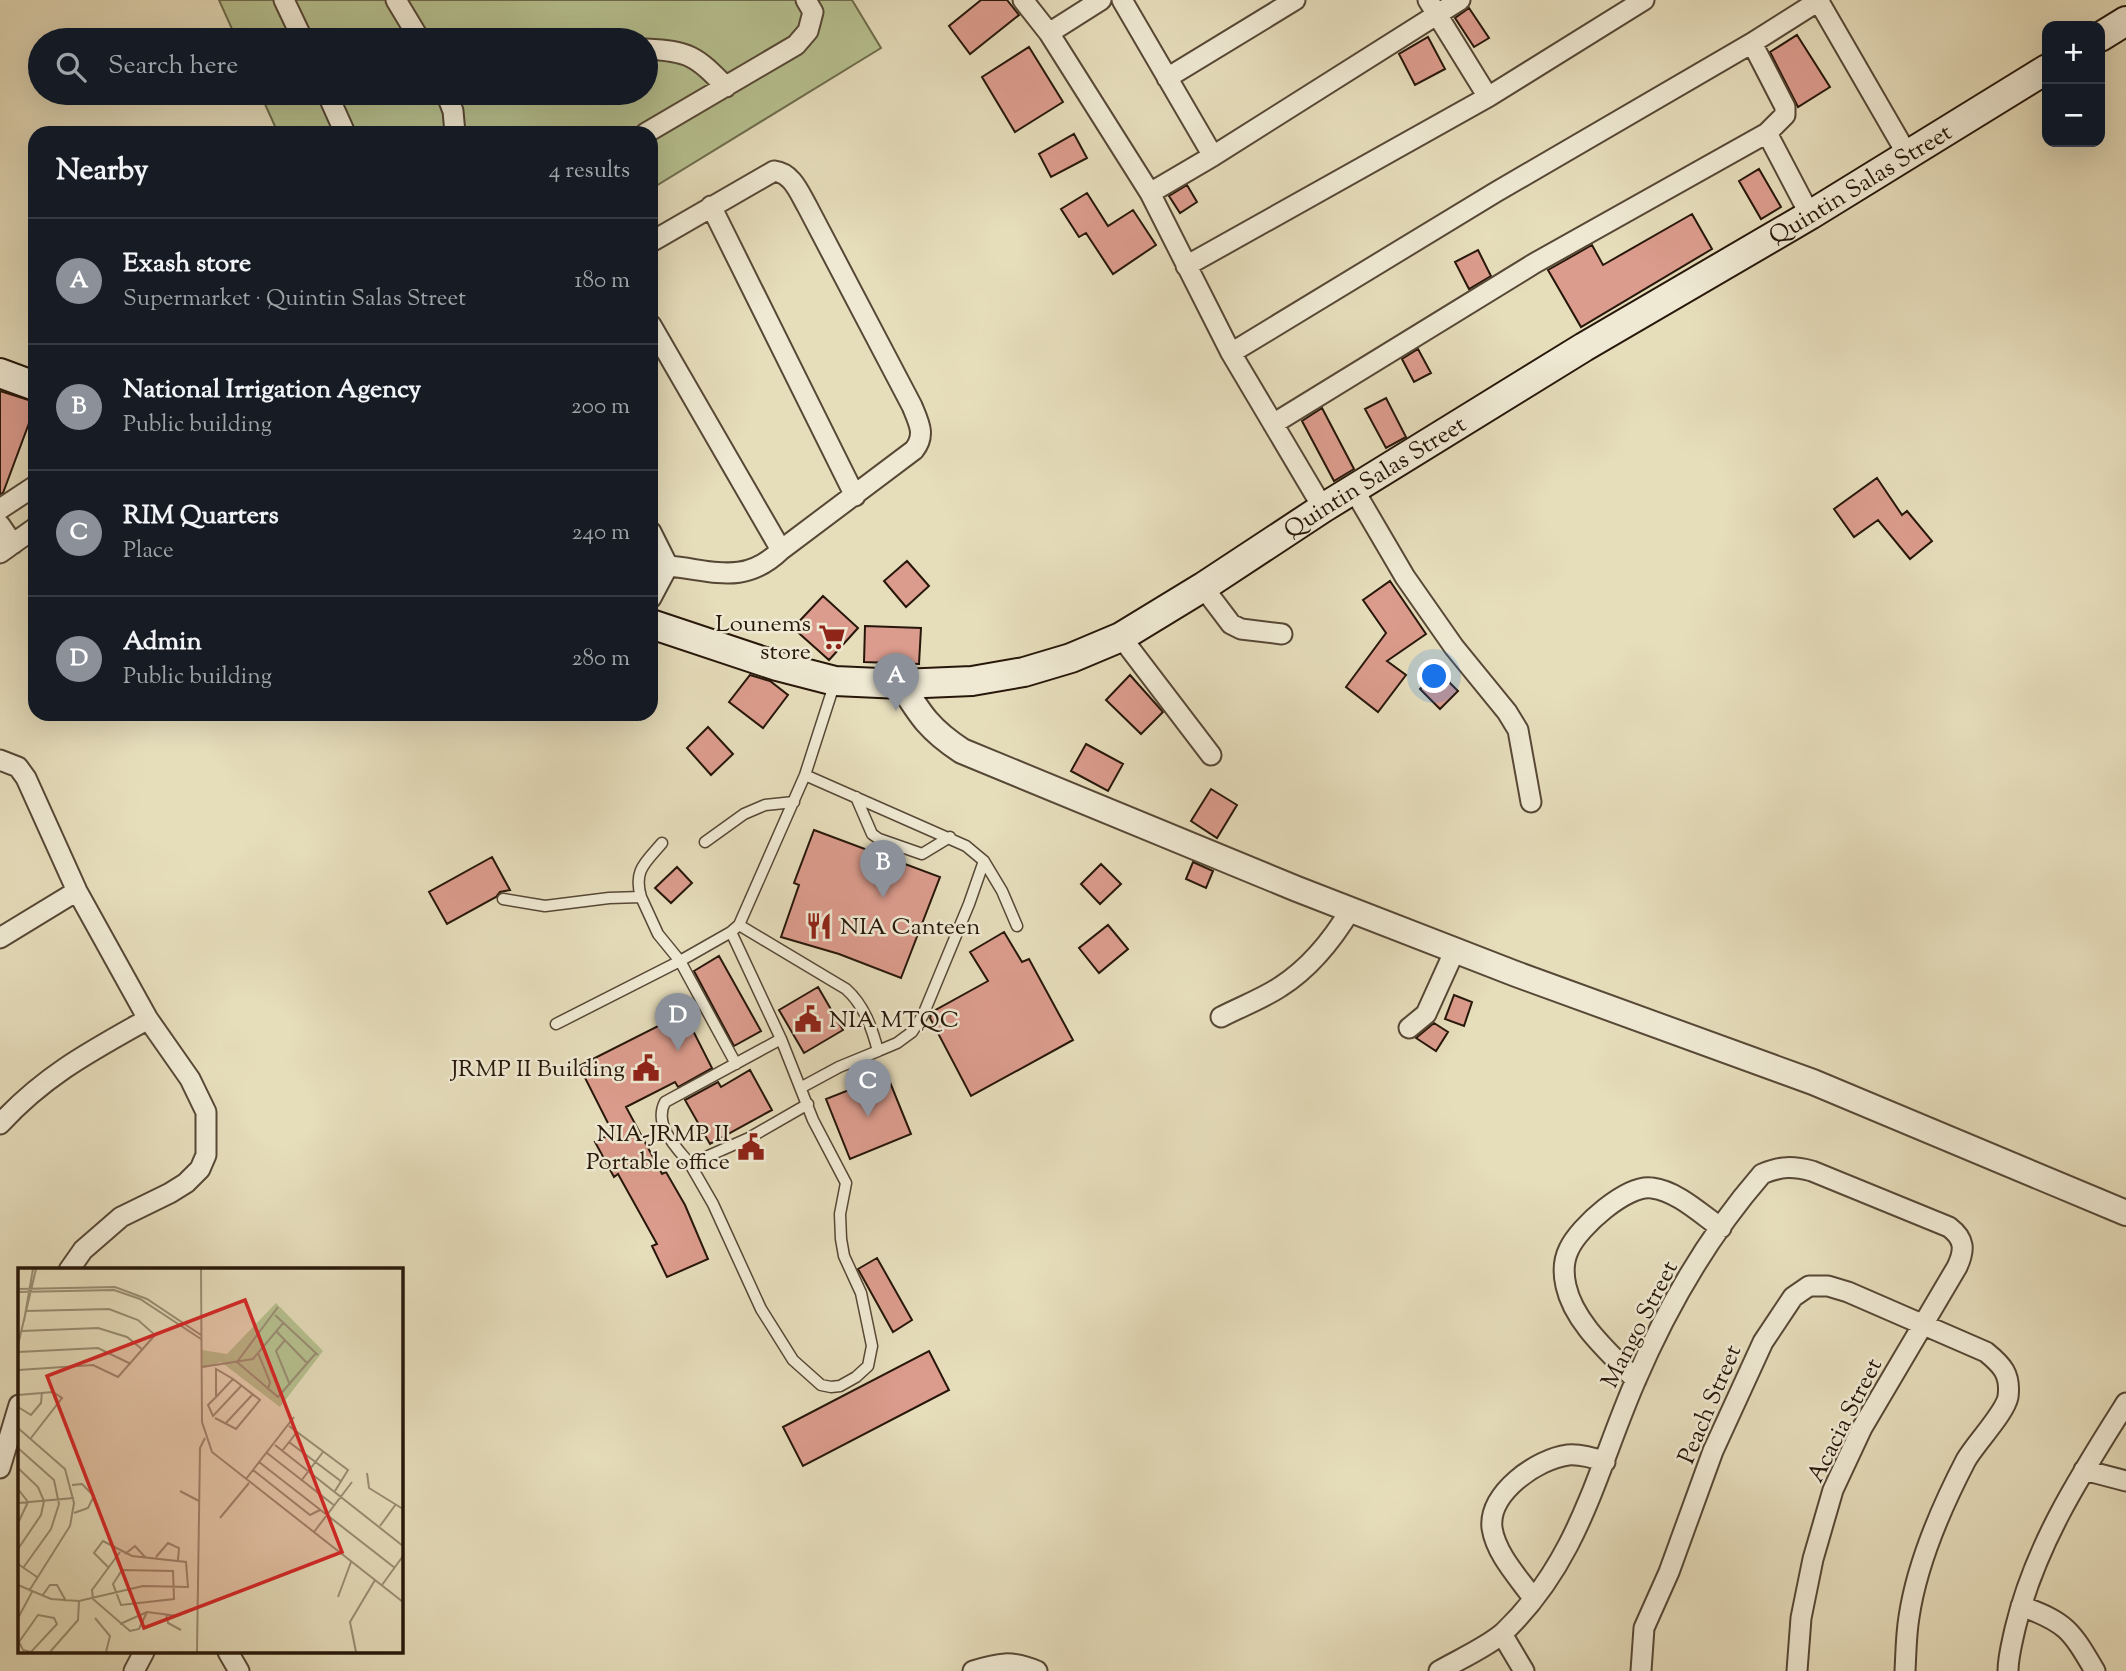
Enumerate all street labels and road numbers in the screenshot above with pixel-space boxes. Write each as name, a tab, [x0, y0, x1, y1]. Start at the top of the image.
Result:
street label: Quintin Salas Street	[1763, 117, 1959, 254]
street label: Quintin Salas Street	[1278, 409, 1473, 548]
street label: Mango Street	[1594, 1255, 1687, 1394]
street label: Peach Street	[1671, 1340, 1751, 1470]
street label: Acacia Street	[1800, 1353, 1892, 1489]

